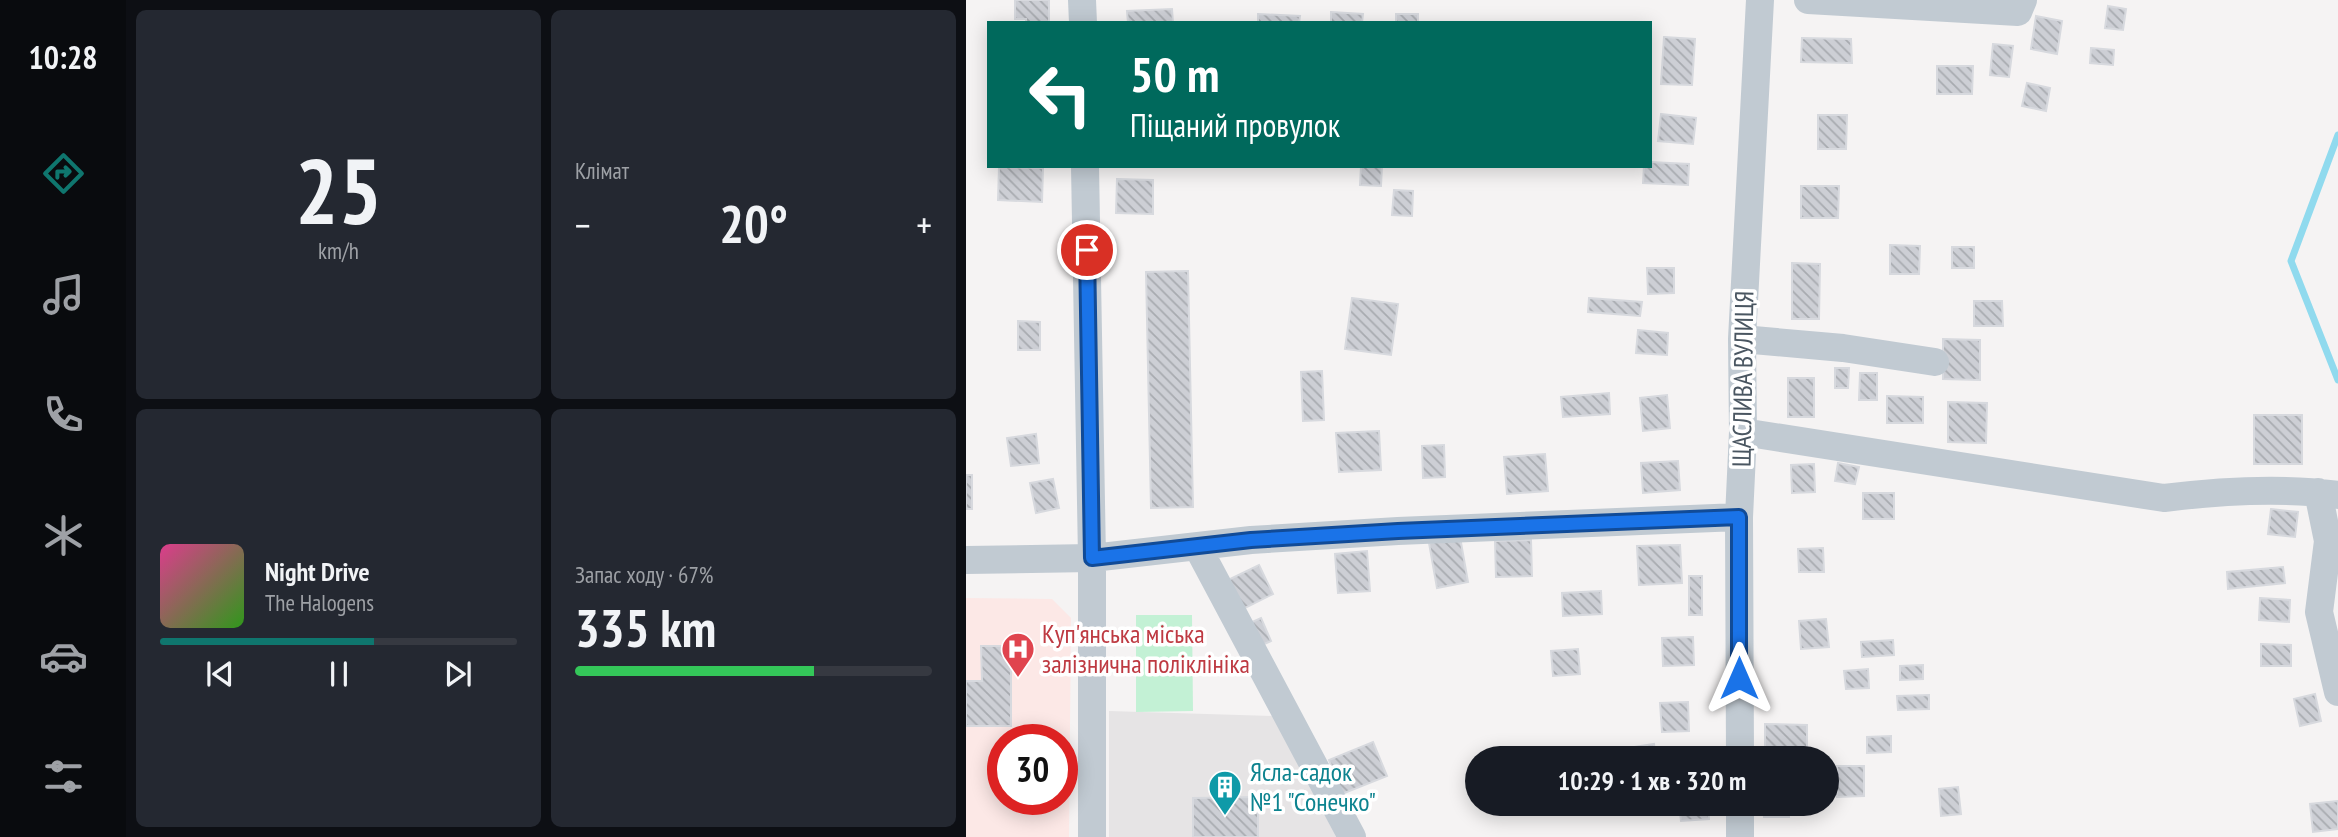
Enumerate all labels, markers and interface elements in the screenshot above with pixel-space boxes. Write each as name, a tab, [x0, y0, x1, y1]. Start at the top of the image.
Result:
text: 10:28	[28, 36, 98, 78]
text: 50 m	[1130, 42, 1219, 106]
icon: left	[1015, 49, 1106, 140]
text: Піщаний провулок	[1130, 104, 1340, 146]
text: 25	[295, 131, 382, 249]
icon: directions	[39, 149, 88, 198]
text: Клімат	[575, 156, 629, 185]
text: 20°	[719, 190, 788, 257]
text: −	[575, 200, 591, 249]
text: +	[916, 200, 932, 249]
pin	[1057, 220, 1117, 280]
icon: arrive	[1068, 231, 1106, 269]
text: km/h	[318, 236, 359, 265]
icon: music	[39, 270, 88, 319]
street label: ЩАСЛИВА ВУЛИЦЯ	[1724, 291, 1761, 467]
icon: phone	[39, 390, 88, 439]
icon: climate	[39, 511, 88, 560]
text: Night Drive	[265, 555, 370, 588]
text: Запас ходу · 67%	[575, 560, 713, 589]
text: The Halogens	[265, 588, 374, 617]
text: 335 km	[575, 594, 716, 661]
place label: Куп'янська міська залізнична поліклініка	[1042, 617, 1250, 680]
hospital icon: Куп'янська міська залізнична поліклініка	[999, 630, 1037, 679]
icon: car	[39, 632, 88, 681]
position arrow	[1702, 641, 1776, 715]
icon: previous	[201, 655, 239, 693]
icon: pause	[320, 655, 358, 693]
icon: next	[439, 655, 477, 693]
speed limit sign: 30	[987, 724, 1078, 815]
icon: filters	[39, 752, 88, 801]
place label: Ясла-садок №1 "Сонечко"	[1250, 755, 1376, 818]
text: 10:29 · 1 хв · 320 m	[1558, 764, 1746, 797]
building icon: Ясла-садок №1 "Сонечко"	[1206, 768, 1244, 817]

